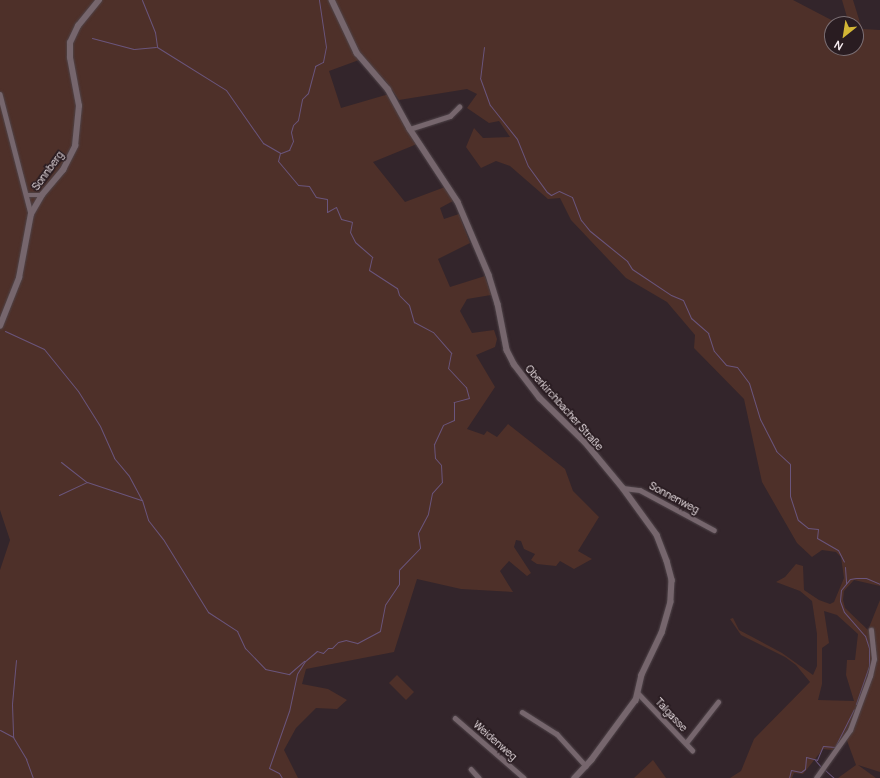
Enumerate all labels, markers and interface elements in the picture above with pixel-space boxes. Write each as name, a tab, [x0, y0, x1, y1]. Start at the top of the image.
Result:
north arrow	[824, 16, 864, 56]
text: N	[831, 37, 845, 54]
street label: Sonnberg	[30, 149, 66, 193]
street label: Oberkirchbacher Straße	[523, 363, 605, 453]
street label: Sonnenweg	[647, 480, 701, 516]
street label: Talgasse	[653, 696, 689, 734]
street label: Weidenweg	[471, 719, 519, 763]

